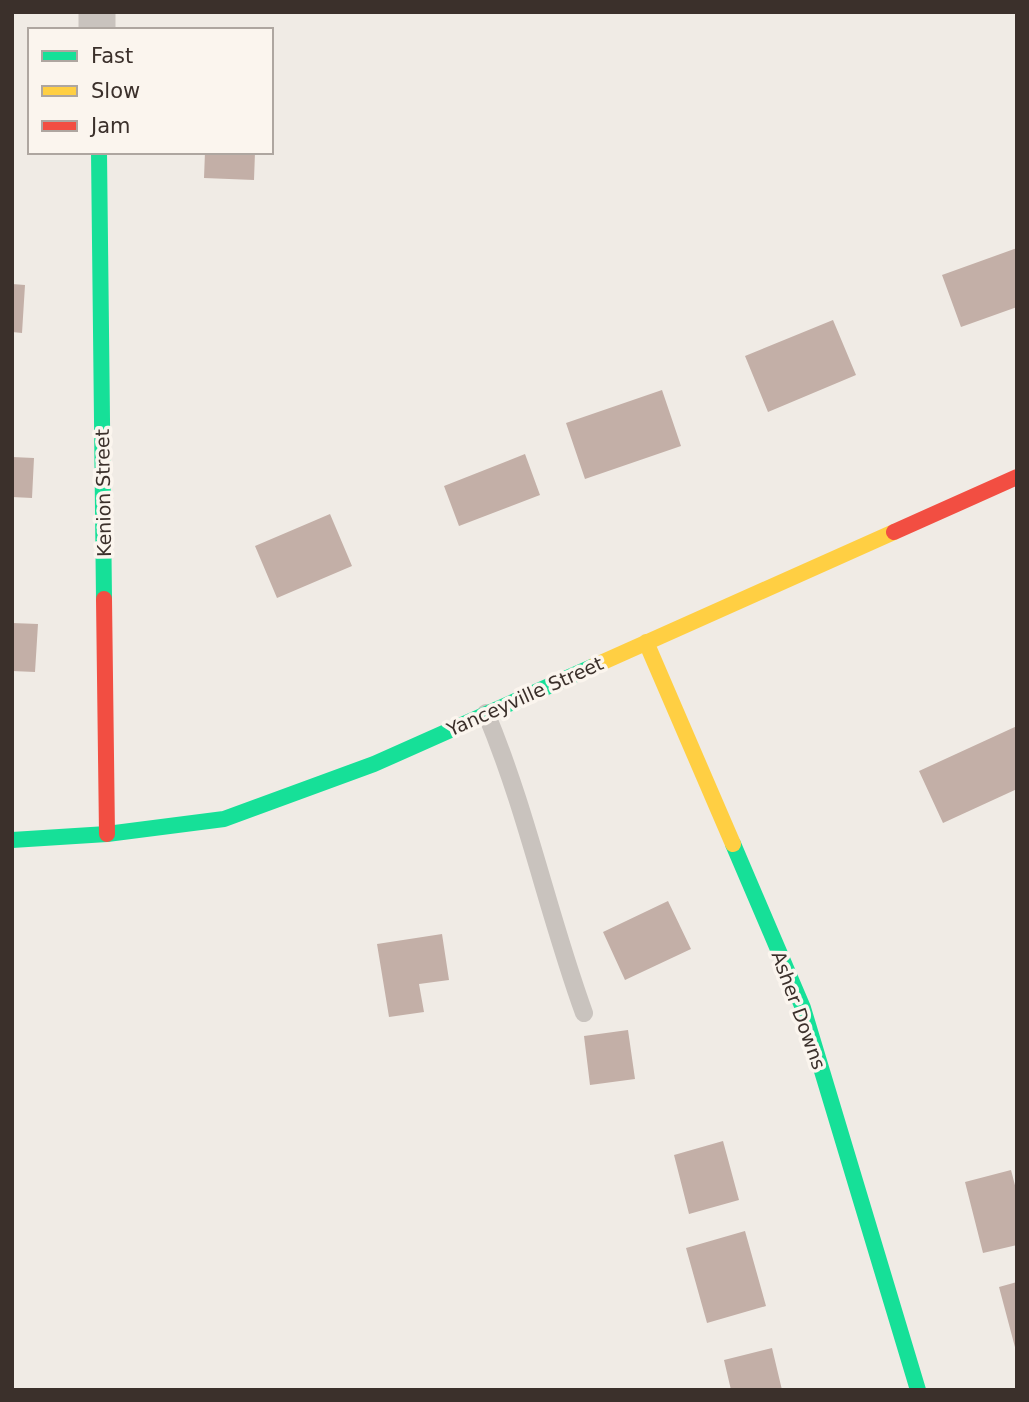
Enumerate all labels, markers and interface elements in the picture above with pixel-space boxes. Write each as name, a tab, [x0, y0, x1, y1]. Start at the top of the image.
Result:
legend	[28, 28, 273, 154]
text: Fast	[91, 44, 133, 68]
text: Slow	[91, 79, 140, 103]
text: Jam	[89, 114, 131, 138]
street label: Kenion Street	[91, 429, 115, 557]
street label: Yanceyville Street	[443, 652, 606, 741]
street label: Asher Downs	[767, 948, 831, 1072]

